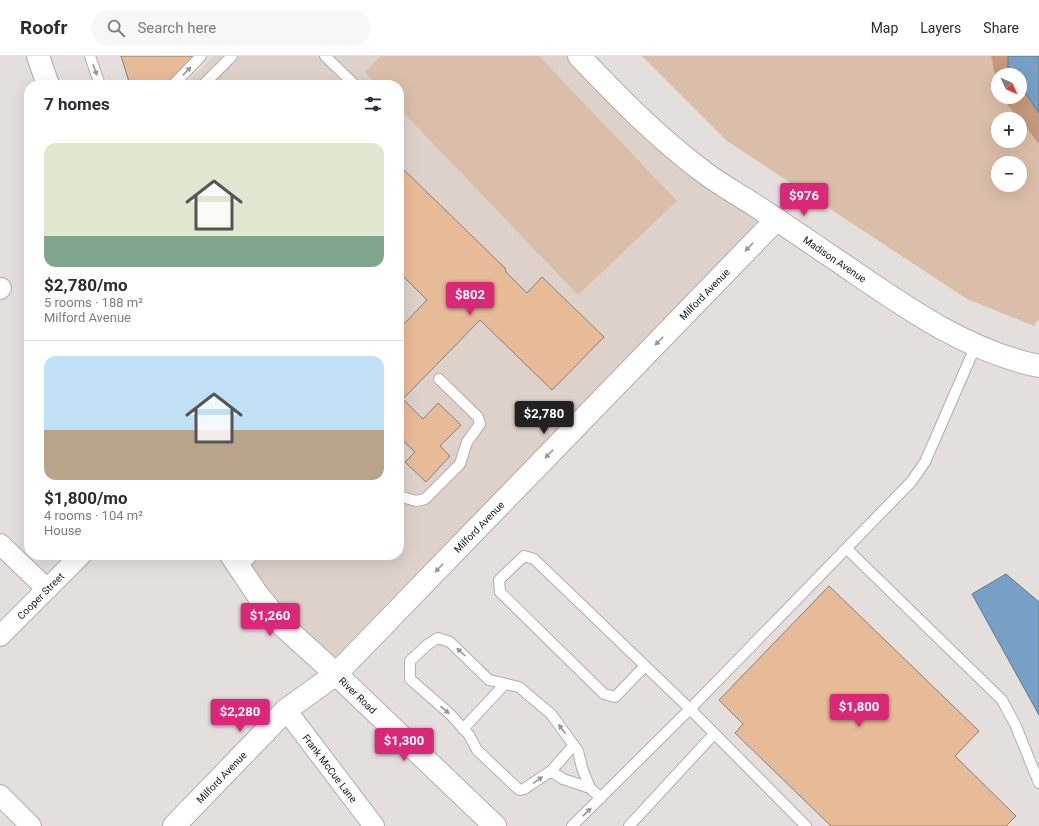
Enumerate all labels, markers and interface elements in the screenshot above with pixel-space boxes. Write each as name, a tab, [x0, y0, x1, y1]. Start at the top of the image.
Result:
search box	[91, 10, 371, 46]
text: Roofr	[20, 16, 67, 39]
icon: search	[105, 17, 127, 39]
text: Search here	[137, 19, 216, 37]
text: Map	[871, 20, 898, 36]
text: Layers	[920, 20, 961, 36]
text: Share	[983, 20, 1019, 36]
one-way arrow	[92, 65, 98, 77]
one-way arrow	[182, 66, 191, 75]
north arrow	[991, 68, 1027, 104]
map controls	[991, 68, 1027, 192]
icon: filters	[362, 93, 384, 115]
text: 7 homes	[44, 94, 110, 114]
button: +	[991, 112, 1027, 148]
button: −	[991, 156, 1027, 192]
icon: home	[178, 169, 250, 241]
pin: $976	[780, 183, 828, 217]
text: $976	[789, 188, 819, 203]
street label: Madison Avenue	[801, 234, 868, 284]
one-way arrow	[745, 242, 754, 252]
street label: Milford Avenue	[677, 266, 732, 322]
text: $2,780/mo	[44, 275, 128, 295]
pin: $802	[446, 282, 494, 316]
text: $802	[455, 287, 485, 302]
text: 5 rooms · 188 m²	[44, 295, 143, 310]
text: Milford Avenue	[44, 310, 131, 325]
one-way arrow	[654, 336, 664, 346]
icon: home	[178, 382, 250, 454]
pin: $2,780	[511, 401, 577, 435]
text: $2,780	[524, 406, 564, 421]
one-way arrow	[544, 449, 554, 459]
text: $1,800/mo	[44, 488, 128, 508]
street label: Milford Avenue	[452, 499, 506, 555]
text: 4 rooms · 104 m²	[44, 508, 143, 523]
text: House	[44, 523, 81, 538]
one-way arrow	[434, 563, 444, 573]
street label: Cooper Street	[15, 570, 66, 621]
pin: $1,260	[237, 603, 303, 637]
text: $1,260	[250, 608, 290, 623]
one-way arrow	[456, 647, 466, 657]
street label: River Road	[337, 675, 379, 715]
pin: $1,800	[826, 694, 892, 728]
pin: $2,280	[207, 699, 273, 733]
text: $1,800	[839, 699, 879, 714]
text: $2,280	[220, 704, 260, 719]
one-way arrow	[440, 706, 451, 715]
one-way arrow	[558, 723, 566, 734]
pin: $1,300	[371, 728, 437, 762]
street label: Frank McCue Lane	[301, 732, 359, 804]
text: $1,300	[384, 733, 424, 748]
street label: Milford Avenue	[194, 749, 248, 805]
one-way arrow	[532, 776, 543, 784]
one-way arrow	[582, 807, 592, 817]

